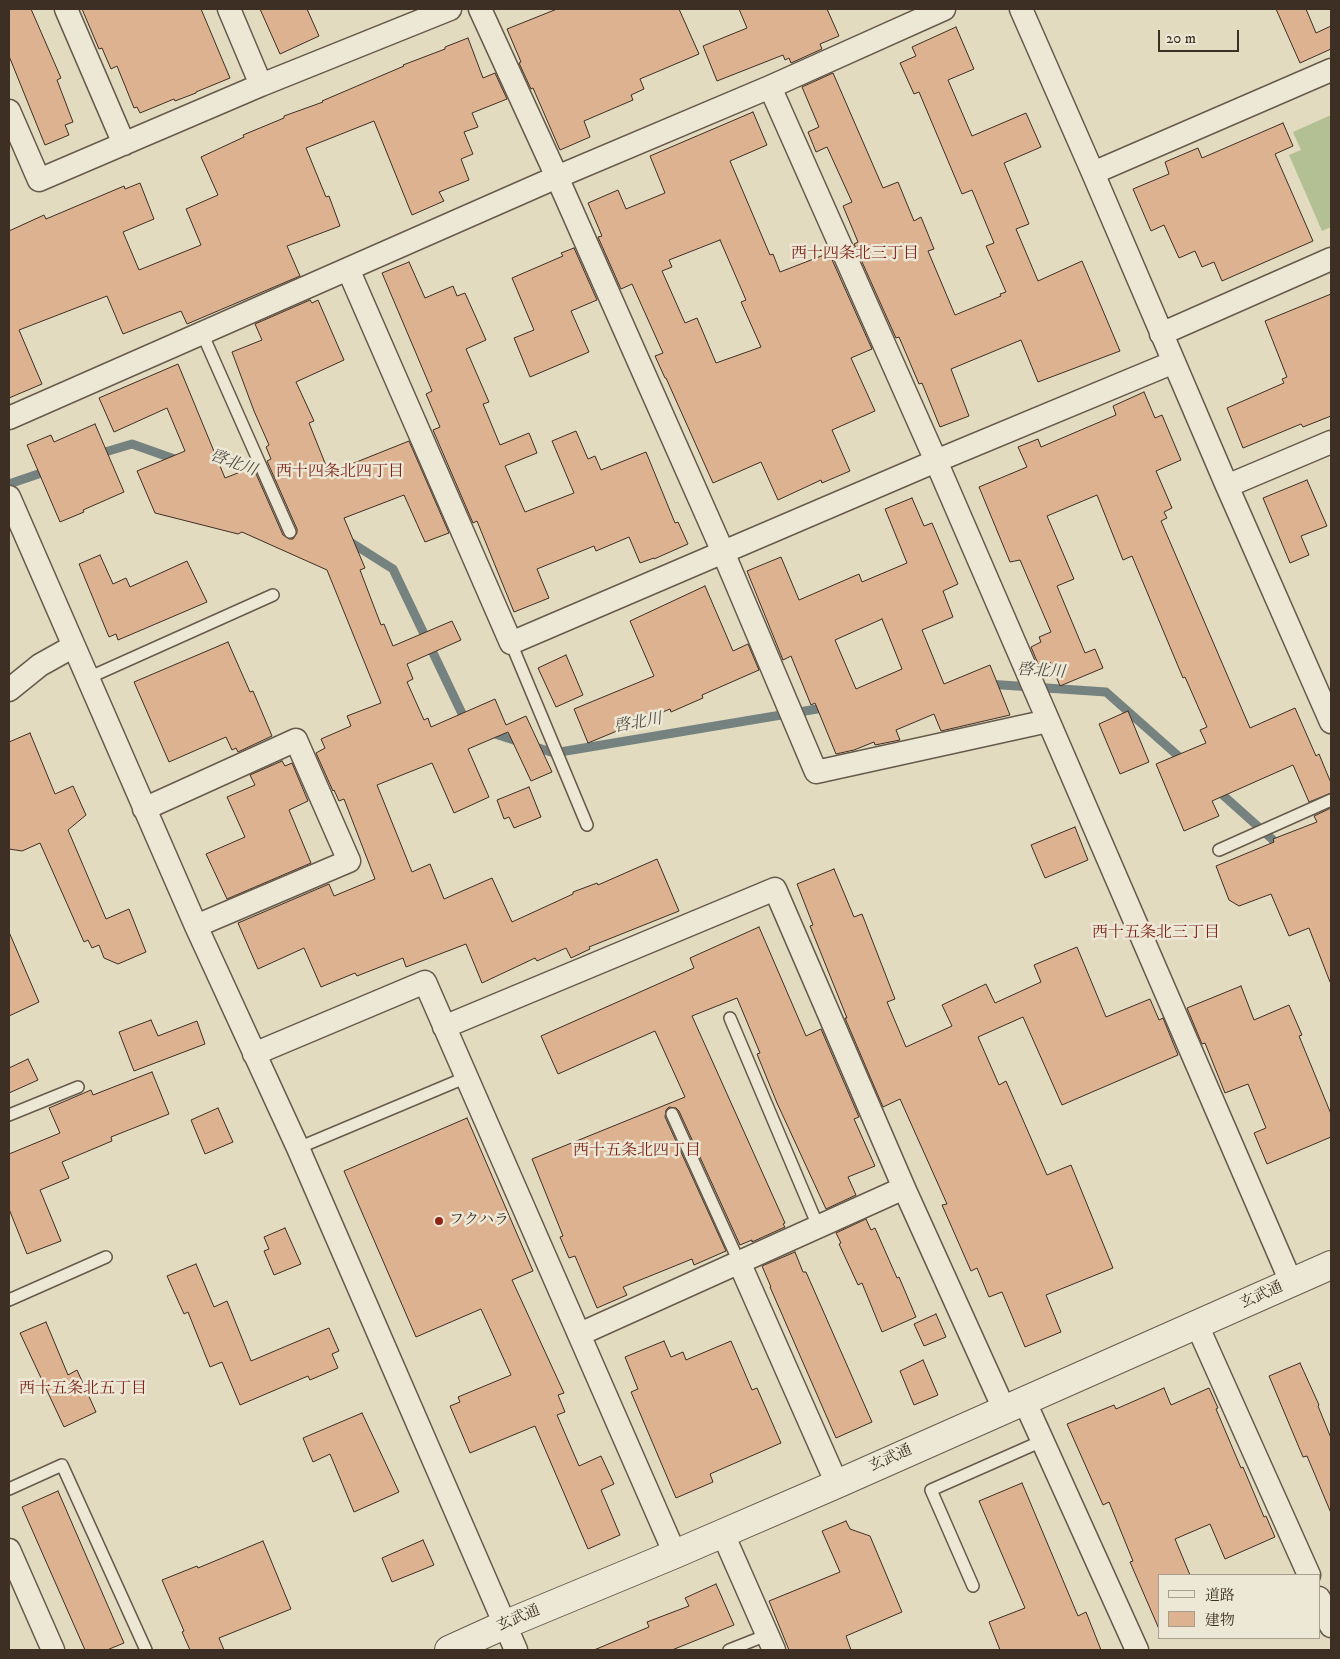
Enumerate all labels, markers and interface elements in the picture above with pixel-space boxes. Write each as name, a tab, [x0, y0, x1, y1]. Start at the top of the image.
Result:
scale bar	[1160, 20, 1241, 52]
text: 20 m	[1166, 29, 1196, 48]
district label: 西十四条北三丁目	[791, 245, 919, 265]
water label: 啓北川	[207, 447, 259, 481]
district label: 西十四条北四丁目	[276, 463, 404, 483]
water label: 啓北川	[1016, 661, 1066, 683]
water label: 啓北川	[613, 710, 663, 738]
district label: 西十五条北三丁目	[1092, 924, 1220, 944]
district label: 西十五条北四丁目	[573, 1142, 701, 1162]
place label: フクハラ	[449, 1212, 509, 1230]
marker: フクハラ	[433, 1215, 445, 1227]
street label: 玄武通	[1238, 1279, 1286, 1313]
district label: 西十五条北五丁目	[19, 1380, 147, 1400]
street label: 玄武通	[867, 1442, 915, 1476]
legend	[1158, 1574, 1320, 1639]
text: 道路	[1205, 1586, 1235, 1605]
street label: 玄武通	[495, 1602, 543, 1636]
text: 建物	[1205, 1611, 1235, 1630]

